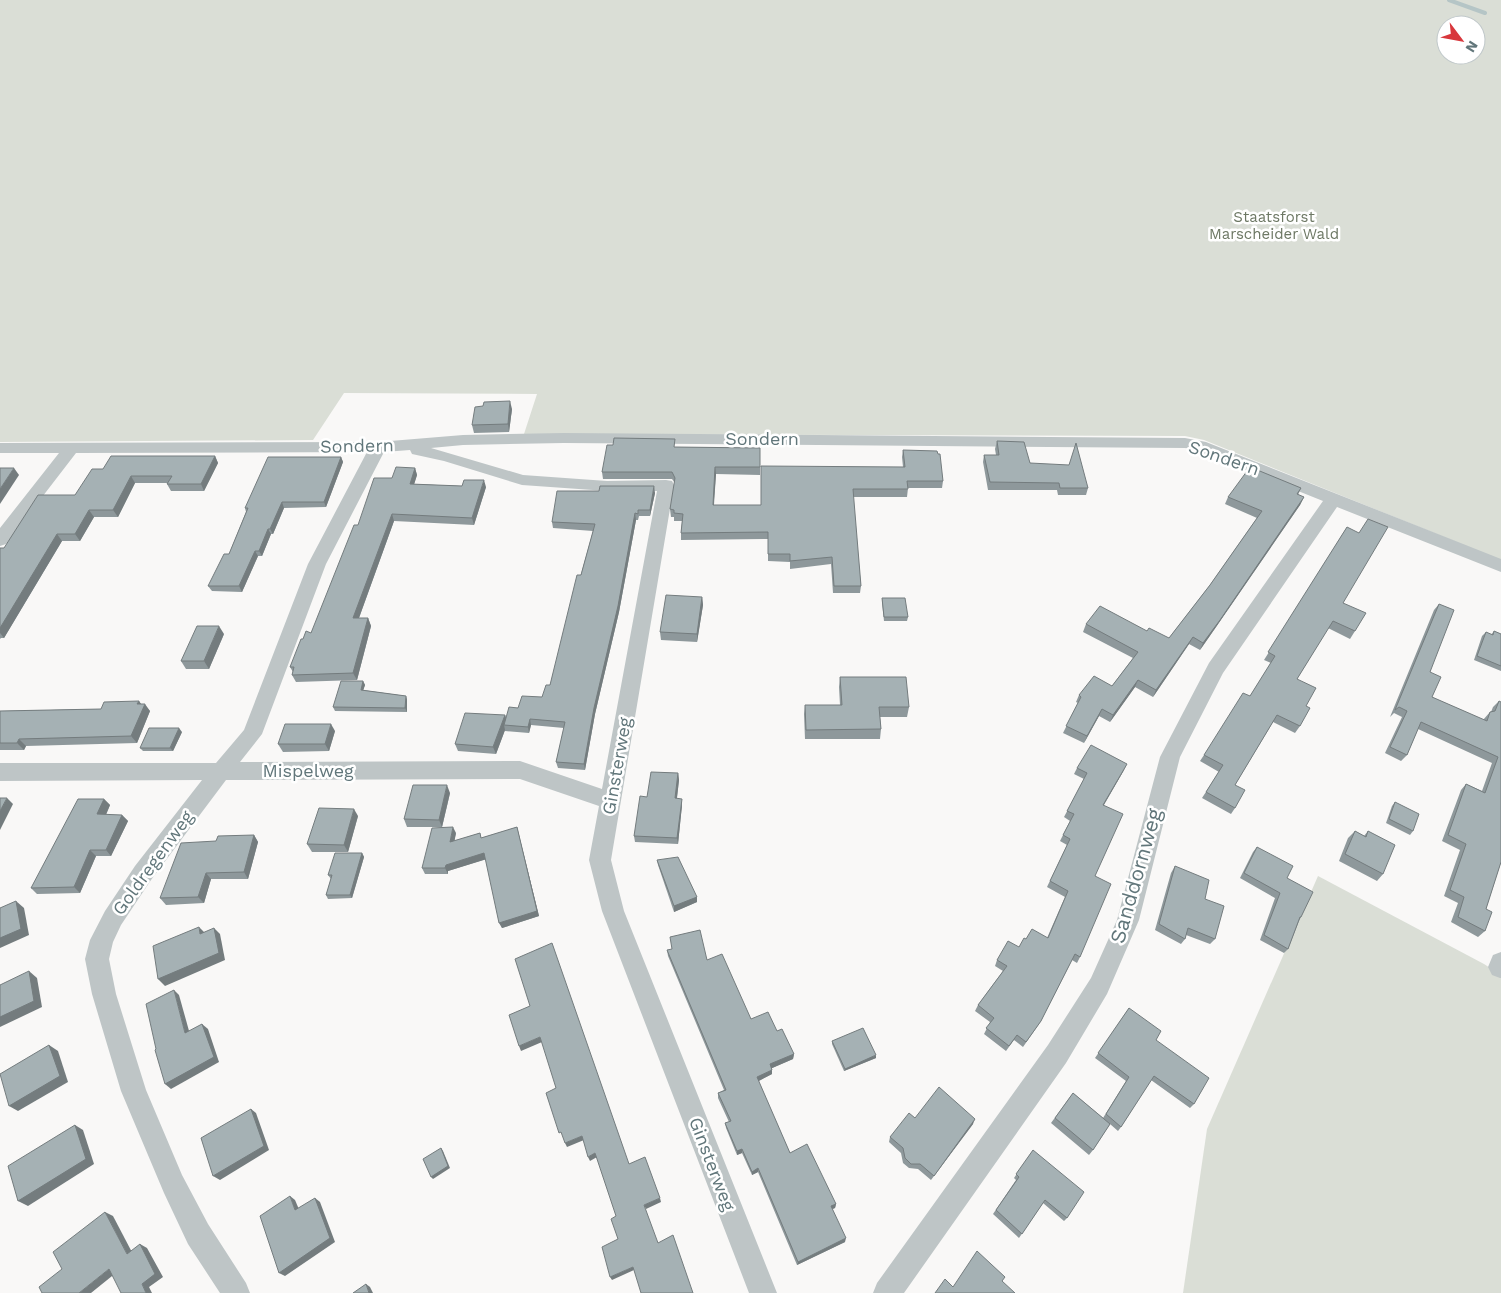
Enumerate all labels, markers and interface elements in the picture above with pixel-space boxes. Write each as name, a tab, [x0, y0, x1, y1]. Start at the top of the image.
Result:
north arrow	[1436, 15, 1486, 65]
text: N	[1462, 38, 1482, 56]
park label: Staatsforst Marscheider Wald	[1209, 208, 1339, 243]
street label: Sondern	[725, 428, 799, 449]
street label: Sondern	[320, 434, 394, 457]
street label: Sondern	[1186, 436, 1262, 479]
street label: Ginsterweg	[598, 715, 635, 816]
street label: Mispelweg	[262, 760, 354, 781]
street label: Sanddornweg	[1104, 805, 1167, 946]
street label: Goldregenweg	[108, 806, 198, 919]
street label: Ginsterweg	[685, 1114, 740, 1214]

